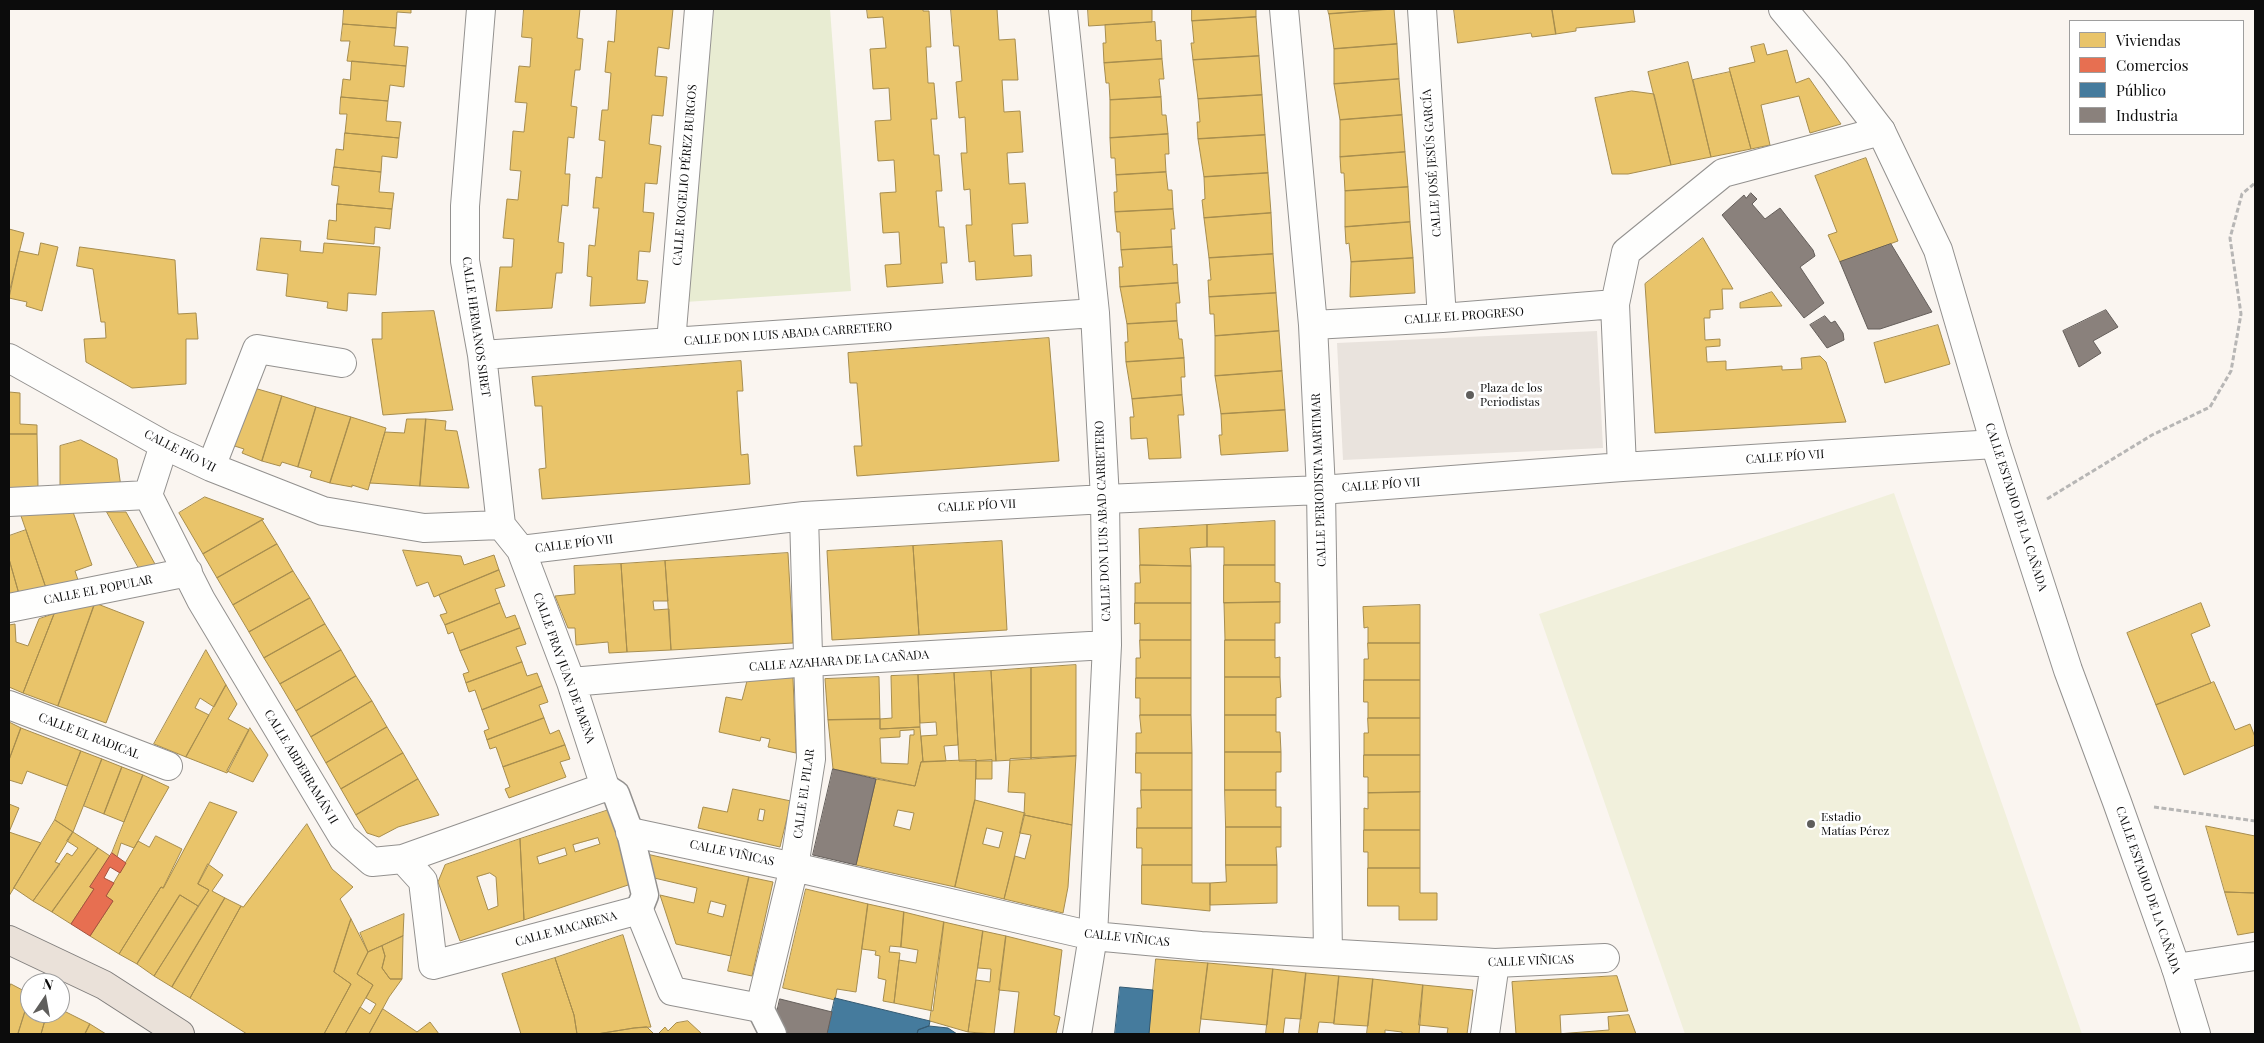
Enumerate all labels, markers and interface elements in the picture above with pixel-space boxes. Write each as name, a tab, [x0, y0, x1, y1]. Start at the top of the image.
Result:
legend	[2069, 20, 2244, 135]
text: Viviendas	[2116, 30, 2181, 50]
text: Comercios	[2116, 55, 2188, 75]
text: Público	[2116, 80, 2166, 100]
street label: CALLE ROGELIO PÉREZ BURGOS	[670, 84, 700, 266]
street label: CALLE JOSÉ JESÚS GARCÍA	[1420, 89, 1444, 237]
text: Industria	[2116, 105, 2178, 125]
street label: CALLE HERMANOS SIRET	[459, 256, 493, 398]
street label: CALLE EL PROGRESO	[1404, 305, 1524, 327]
street label: CALLE DON LUIS ABADA CARRETERO	[683, 320, 893, 348]
place label: Plaza de los Periodistas	[1480, 381, 1542, 409]
marker: Plaza de los Periodistas	[1464, 389, 1476, 401]
street label: CALLE PERIODISTA MARTIMAR	[1309, 393, 1329, 567]
street label: CALLE DON LUIS ABAD CARRETERO	[1092, 420, 1114, 622]
street label: CALLE ESTADIO DE LA CAÑADA	[1982, 421, 2050, 593]
street label: CALLE PÍO VII	[142, 427, 218, 475]
street label: CALLE PÍO VII	[1745, 447, 1825, 467]
street label: CALLE PÍO VII	[1341, 475, 1421, 495]
street label: CALLE PÍO VII	[937, 497, 1017, 515]
street label: CALLE PÍO VII	[534, 532, 614, 556]
street label: CALLE EL POPULAR	[42, 572, 154, 608]
street label: CALLE FRAY JUAN DE BAENA	[530, 591, 598, 745]
street label: CALLE AZAHARA DE LA CAÑADA	[748, 648, 930, 674]
street label: CALLE ABDERRAMÁN II	[261, 707, 341, 827]
street label: CALLE EL RADICAL	[36, 710, 142, 762]
street label: CALLE EL PILAR	[791, 748, 817, 840]
street label: CALLE ESTADIO DE LA CAÑADA	[2113, 804, 2183, 976]
place label: Estadio Matías Pérez	[1821, 810, 1889, 838]
marker: Estadio Matías Pérez	[1805, 818, 1817, 830]
street label: CALLE VIÑICAS	[688, 837, 776, 869]
street label: CALLE MACARENA	[514, 909, 618, 949]
street label: CALLE VIÑICAS	[1083, 926, 1171, 950]
street label: CALLE VIÑICAS	[1488, 952, 1574, 970]
north arrow	[20, 973, 70, 1023]
text: N	[41, 973, 55, 994]

